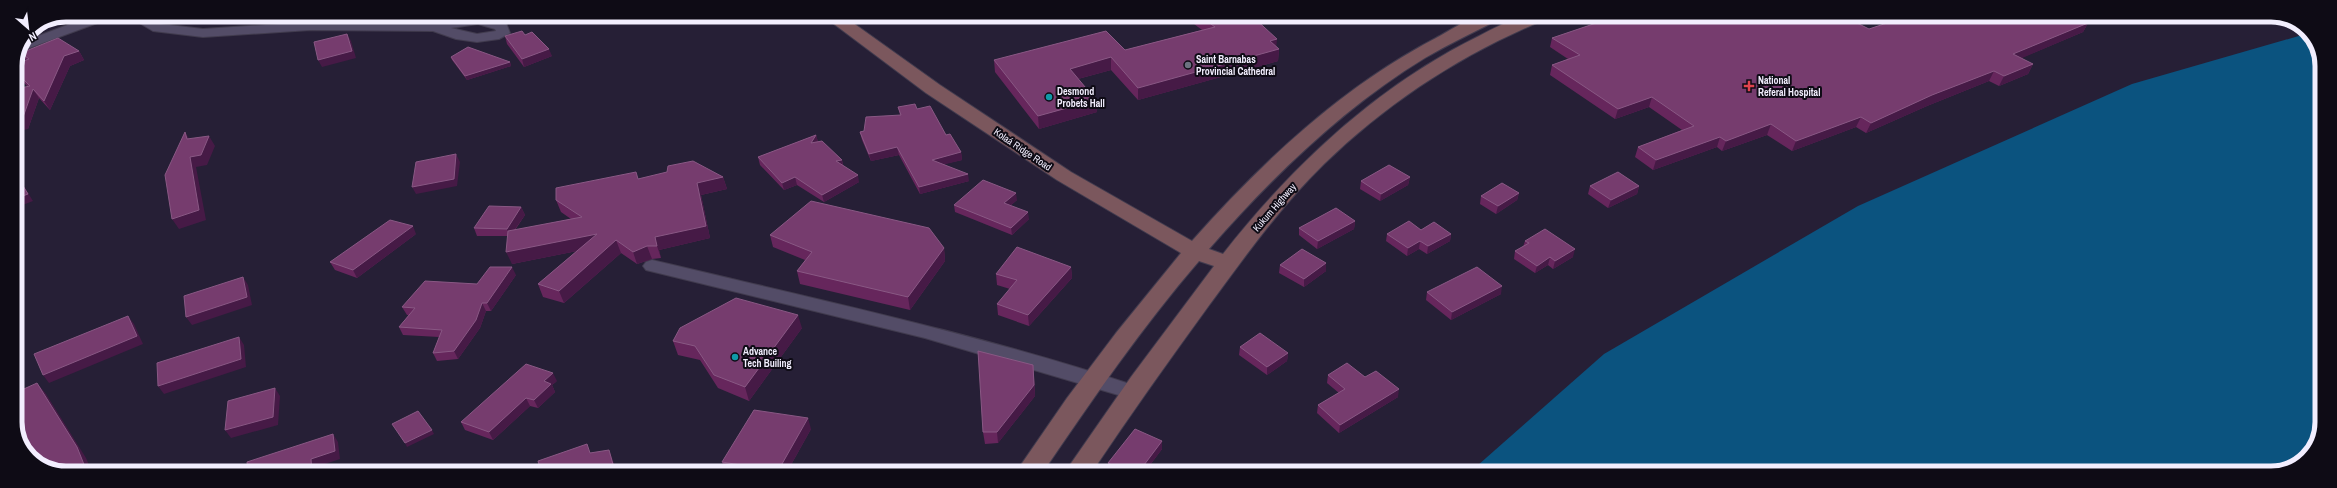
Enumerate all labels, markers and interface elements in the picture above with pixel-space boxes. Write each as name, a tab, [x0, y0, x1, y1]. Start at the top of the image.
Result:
north arrow	[8, 8, 48, 48]
text: N	[27, 29, 39, 45]
place label: Saint Barnabas Provincial Cathedral	[1196, 53, 1275, 78]
marker: Saint Barnabas Provincial Cathedral	[1183, 60, 1193, 70]
place label: National Referal Hospital	[1758, 74, 1820, 99]
marker: National Referal Hospital	[1743, 80, 1755, 92]
place label: Desmond Probets Hall	[1057, 85, 1105, 110]
marker: Desmond Probets Hall	[1044, 92, 1054, 102]
street label: Kolaá Ridge Road	[991, 125, 1054, 174]
street label: Kukum Highway	[1250, 180, 1299, 234]
place label: Advance Tech Builing	[743, 345, 792, 370]
marker: Advance Tech Builing	[730, 352, 740, 362]

